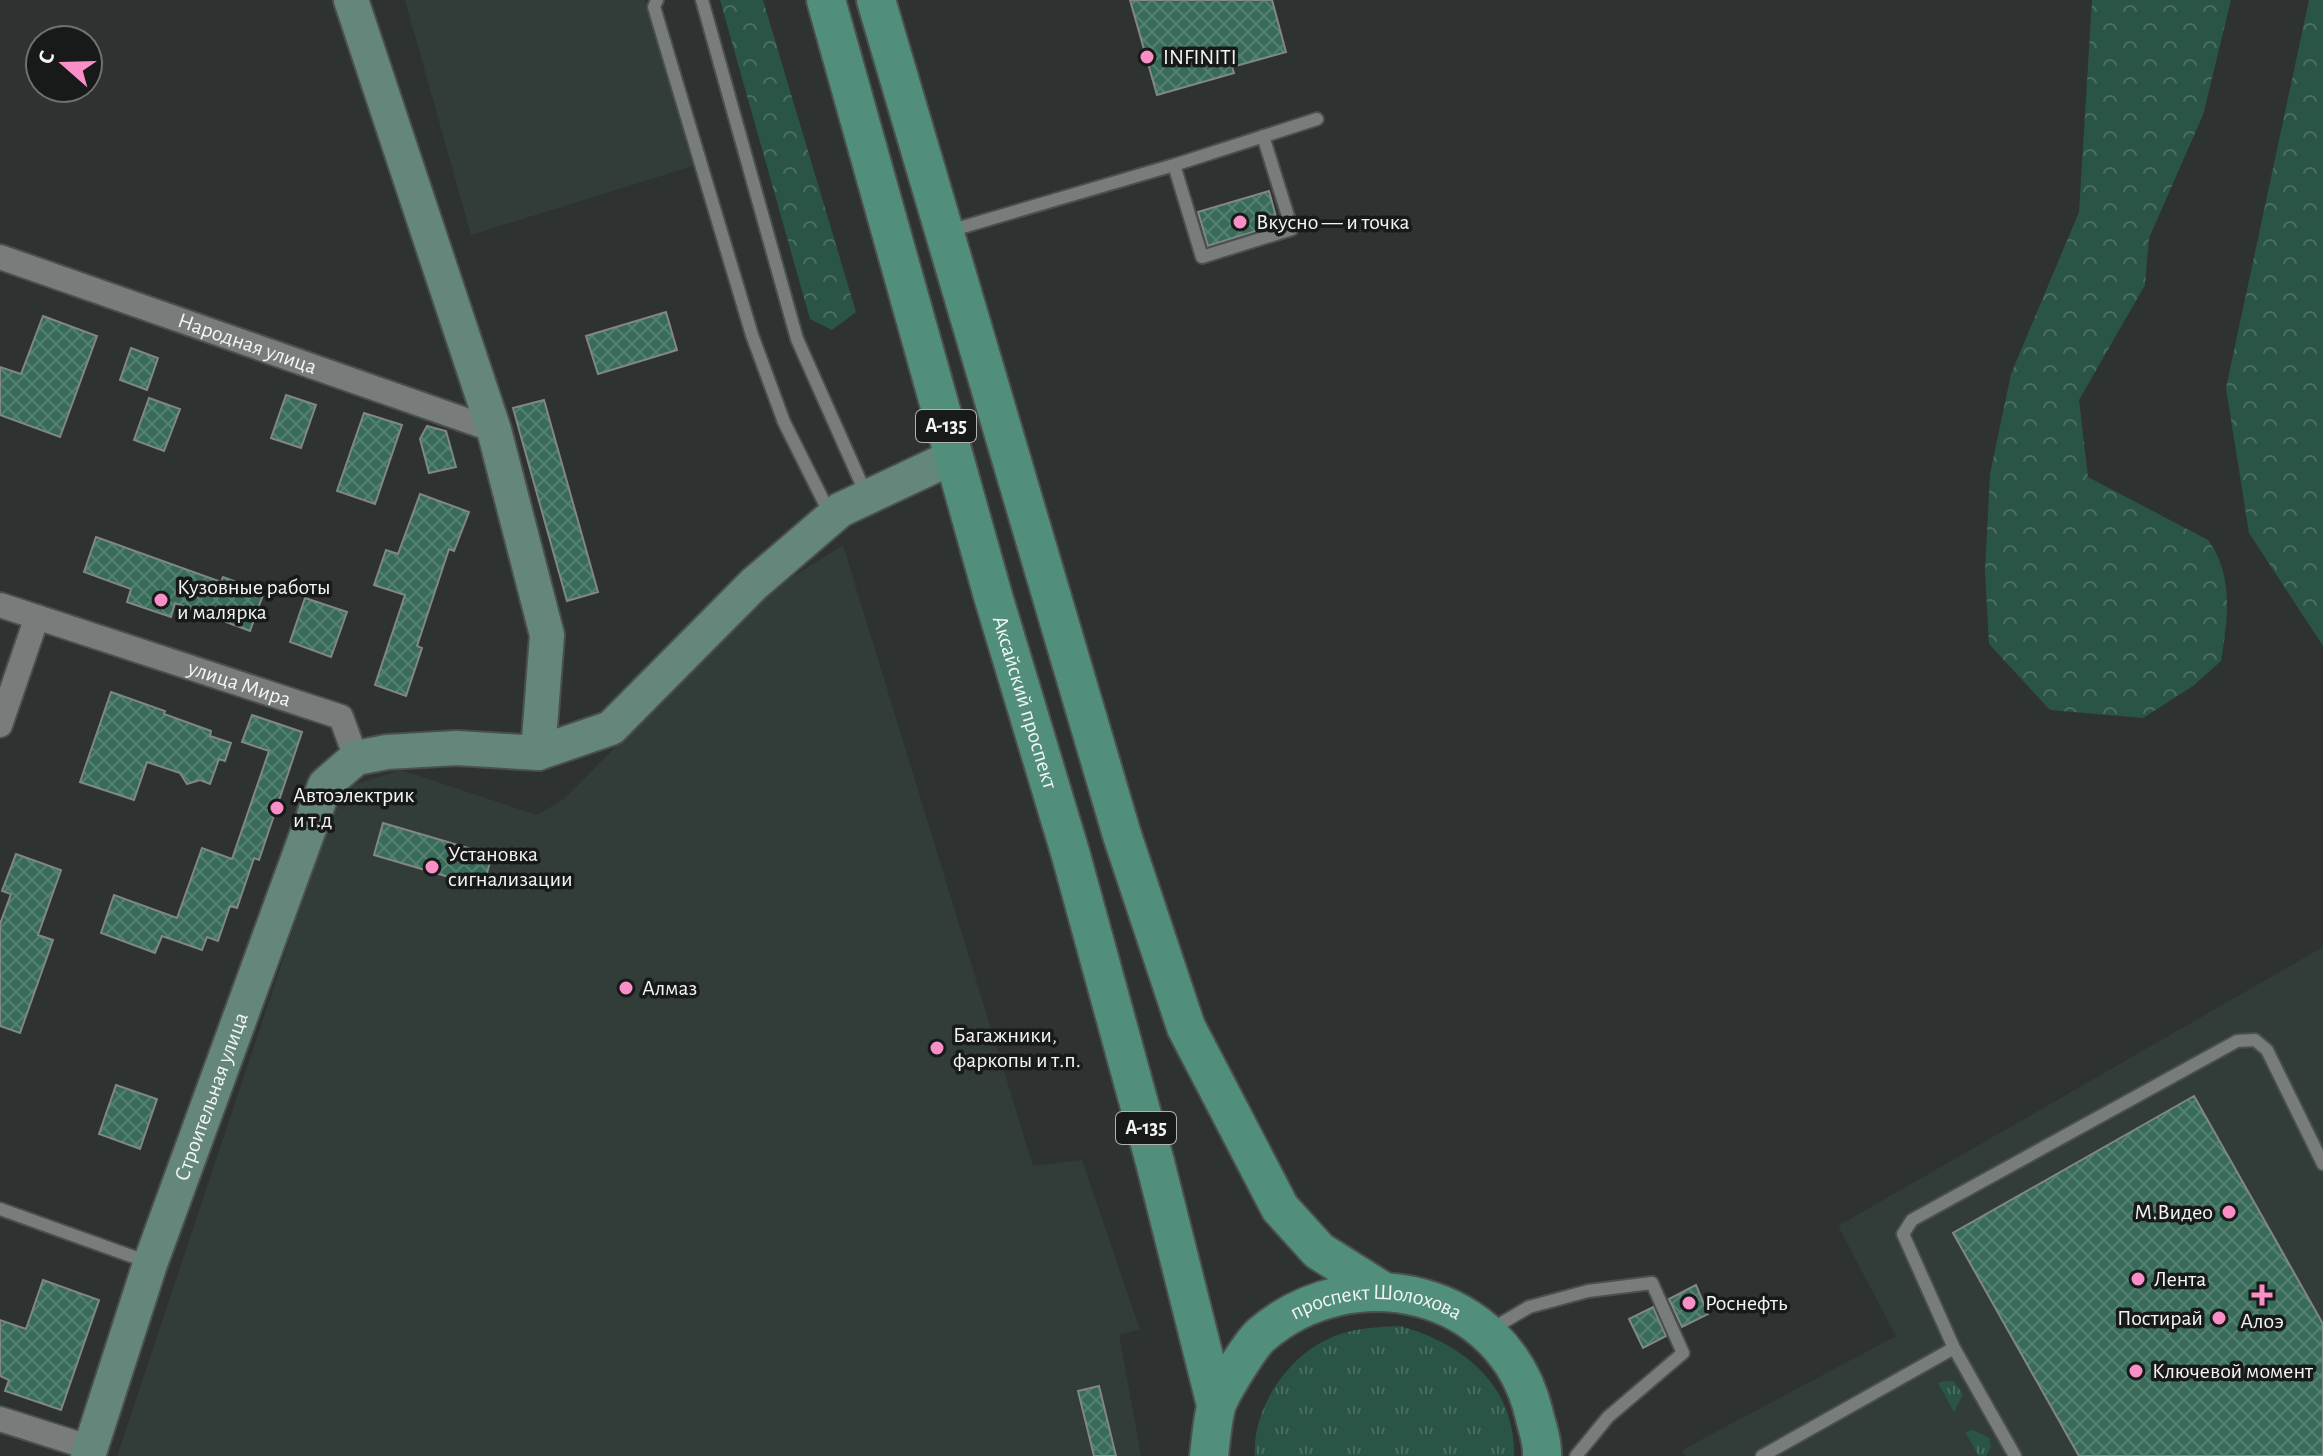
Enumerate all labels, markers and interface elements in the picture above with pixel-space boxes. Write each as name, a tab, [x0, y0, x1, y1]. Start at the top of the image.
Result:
north arrow	[24, 24, 104, 104]
place label: INFINITI	[1163, 46, 1237, 68]
text: С	[34, 48, 59, 67]
marker: INFINITI	[1138, 48, 1156, 66]
place label: Вкусно — и точка	[1256, 211, 1410, 233]
marker: Вкусно — и точка	[1231, 213, 1249, 231]
street label: Народная улица	[175, 309, 320, 378]
road number: А-135	[916, 410, 976, 442]
place label: Кузовные работы и малярка	[177, 576, 331, 623]
marker: Кузовные работы и малярка	[152, 591, 170, 609]
street label: Аксайский проспект	[989, 613, 1062, 793]
street label: улица Мира	[184, 656, 294, 711]
place label: Автоэлектрик и т.д	[293, 784, 414, 831]
marker: Автоэлектрик и т.д	[268, 799, 286, 817]
place label: Установка сигнализации	[448, 843, 573, 890]
marker: Установка сигнализации	[423, 858, 441, 876]
place label: Алмаз	[642, 977, 697, 999]
marker: Алмаз	[617, 979, 635, 997]
street label: Строительная улица	[170, 1009, 252, 1184]
place label: Багажники, фаркопы и т.п.	[953, 1024, 1081, 1071]
marker: Багажники, фаркопы и т.п.	[928, 1039, 946, 1057]
road number: А-135	[1116, 1112, 1176, 1144]
place label: М.Видео	[2134, 1201, 2213, 1223]
marker: М.Видео	[2220, 1203, 2238, 1221]
place label: Лента	[2154, 1268, 2206, 1290]
marker: Лента	[2129, 1270, 2147, 1288]
text: проспект Шолохова	[1286, 1281, 1466, 1324]
marker: Алоэ	[2253, 1286, 2271, 1304]
place label: Роснефть	[1705, 1292, 1788, 1314]
marker: Роснефть	[1680, 1294, 1698, 1312]
street label: проспект Шолохова	[1289, 1305, 1465, 1335]
place label: Постирай	[2117, 1307, 2203, 1329]
marker: Постирай	[2210, 1309, 2228, 1327]
place label: Алоэ	[2240, 1310, 2284, 1332]
place label: Ключевой момент	[2152, 1360, 2314, 1382]
marker: Ключевой момент	[2127, 1362, 2145, 1380]

